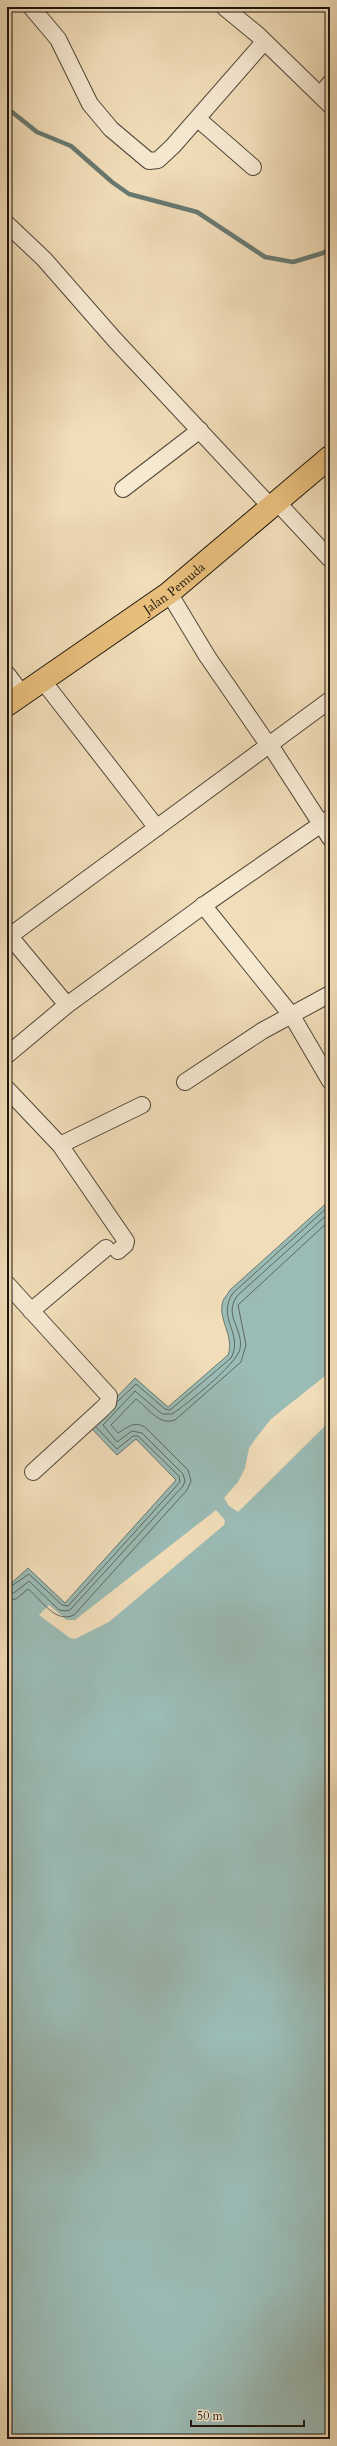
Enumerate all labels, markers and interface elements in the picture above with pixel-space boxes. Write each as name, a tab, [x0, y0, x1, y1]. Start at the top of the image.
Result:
street label: Jalan Pemuda	[138, 558, 209, 619]
scale bar	[191, 2402, 304, 2428]
text: 50 m	[197, 2408, 224, 2424]

